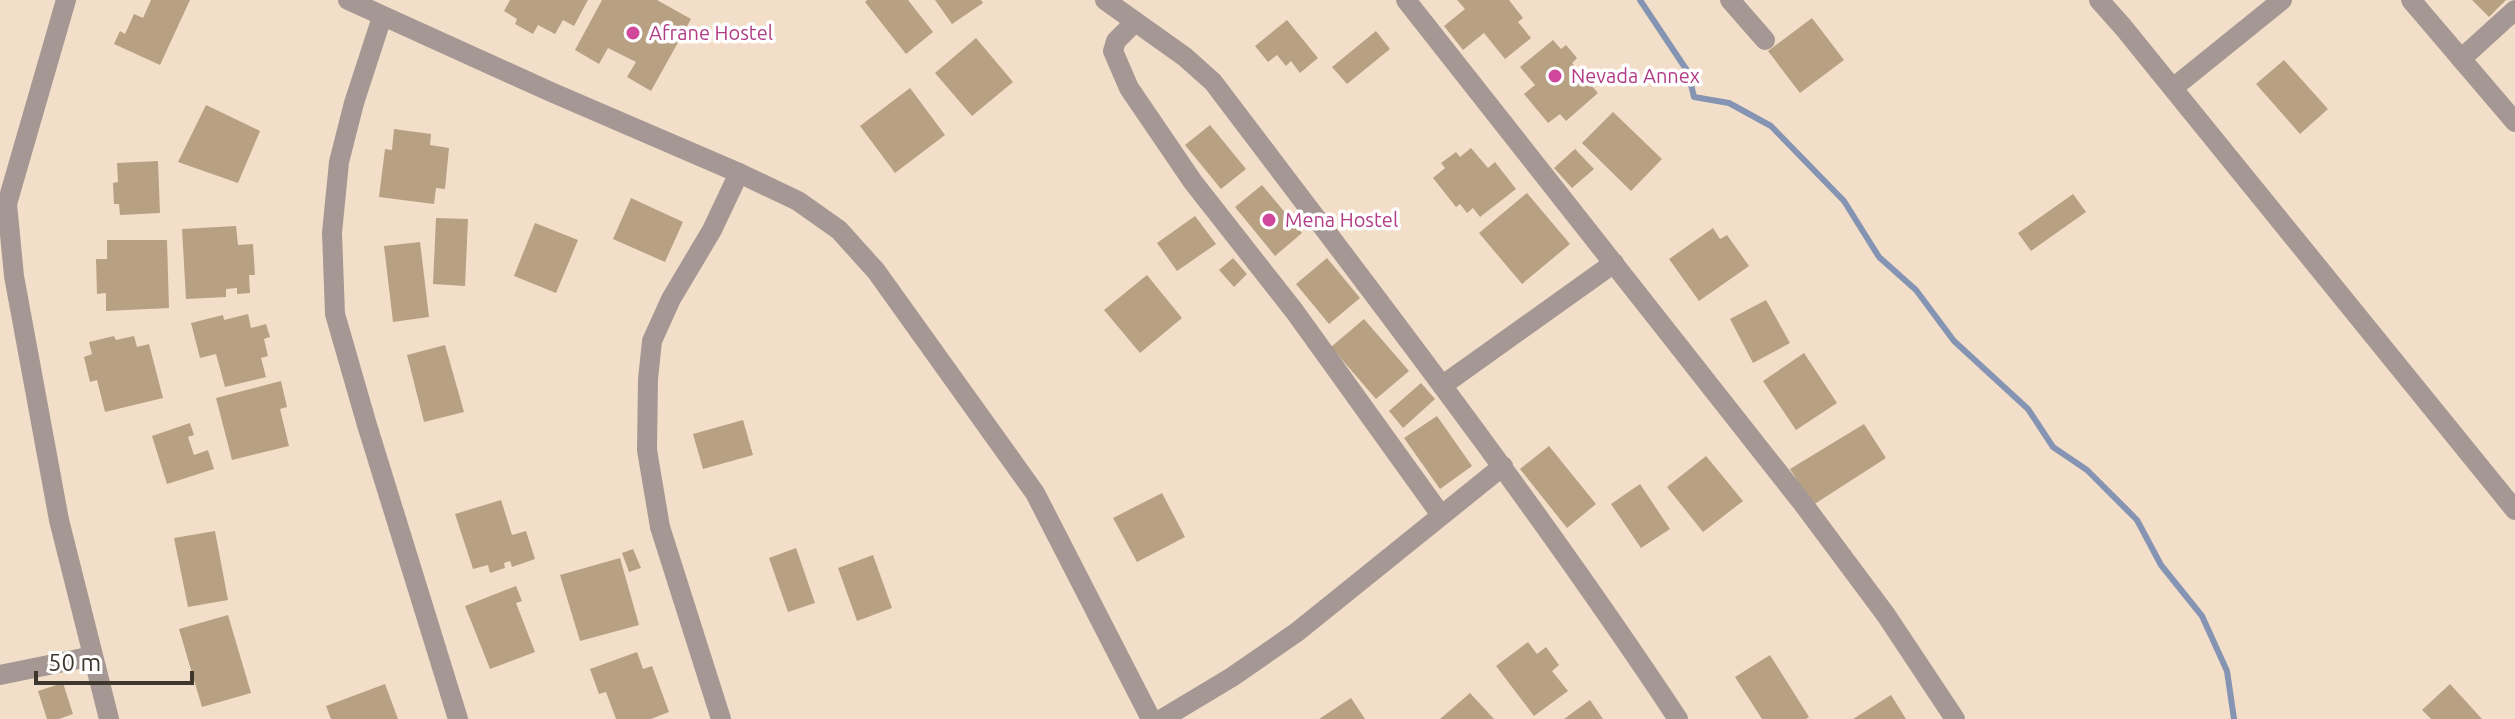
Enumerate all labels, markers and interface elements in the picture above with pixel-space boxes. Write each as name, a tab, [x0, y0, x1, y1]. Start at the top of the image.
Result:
place label: Afrane Hostel	[649, 21, 773, 44]
marker: Afrane Hostel	[624, 24, 642, 42]
place label: Nevada Annex	[1571, 64, 1700, 87]
marker: Nevada Annex	[1546, 67, 1564, 85]
place label: Mena Hostel	[1285, 208, 1398, 231]
marker: Mena Hostel	[1260, 211, 1278, 229]
scale bar	[36, 635, 192, 685]
text: 50 m	[48, 649, 101, 676]

